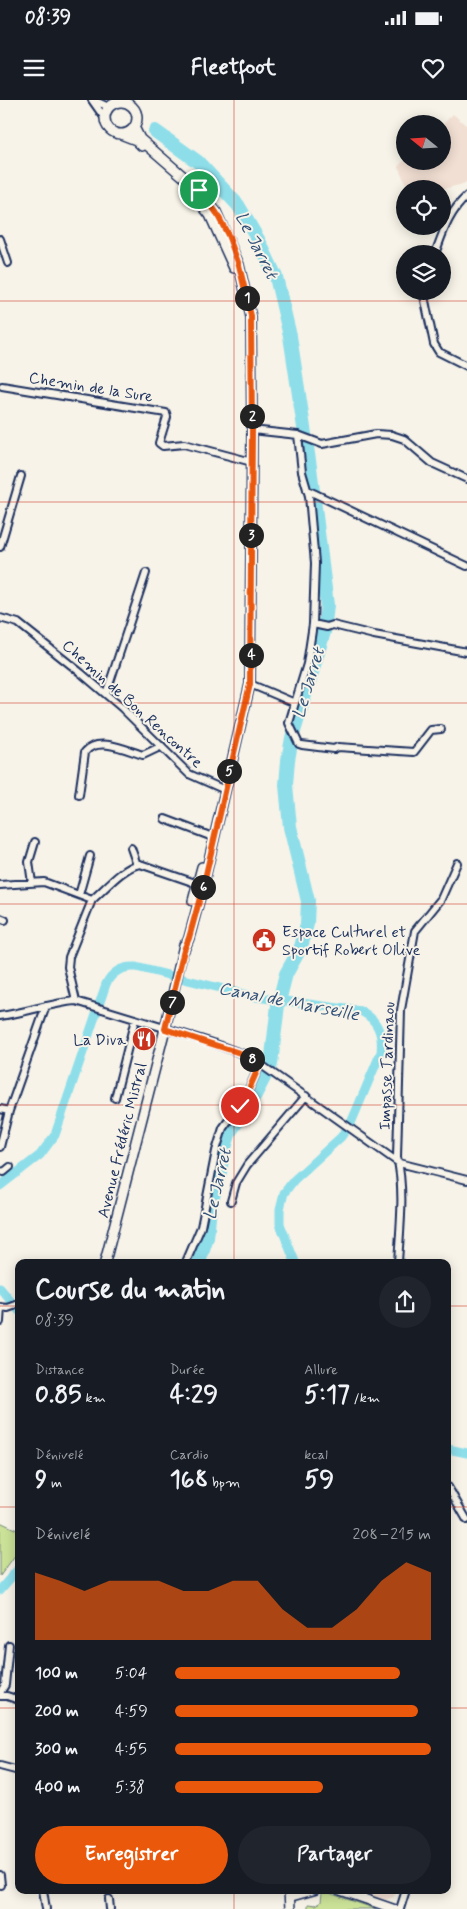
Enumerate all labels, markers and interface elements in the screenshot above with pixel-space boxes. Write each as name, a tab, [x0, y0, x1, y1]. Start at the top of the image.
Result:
text: 08:39	[25, 5, 71, 30]
icon: menu	[20, 54, 48, 82]
text: Fleetfoot	[191, 54, 276, 82]
icon: heart	[419, 54, 447, 82]
north arrow	[396, 115, 451, 170]
map controls	[396, 115, 451, 300]
pin	[178, 169, 220, 211]
icon: arrive	[185, 176, 213, 204]
button: locate	[396, 180, 451, 235]
water label: Le Jarret	[229, 208, 284, 285]
button: layers	[396, 245, 451, 300]
pin: 1	[234, 286, 260, 310]
text: 1	[244, 289, 251, 307]
street label: Chemin de la Sure	[27, 367, 155, 408]
pin: 2	[240, 404, 264, 428]
text: 2	[249, 407, 256, 425]
pin: 3	[238, 522, 264, 548]
text: 3	[248, 526, 255, 544]
street label: Chemin de Bon Rencontre	[57, 635, 207, 773]
pin: 4	[238, 642, 264, 668]
water label: Le Jarret	[287, 643, 332, 721]
text: 4	[247, 646, 256, 664]
pin: 5	[216, 758, 242, 784]
text: 5	[225, 762, 234, 780]
pin: 6	[190, 874, 216, 900]
text: 6	[200, 878, 207, 896]
place label: Espace Culturel et Sportif Robert Ollive	[282, 922, 420, 961]
public building icon: Espace Culturel et Sportif Robert Ollive	[251, 927, 277, 953]
water label: Canal de Marseille	[216, 977, 362, 1028]
pin: 7	[160, 990, 184, 1014]
text: 7	[168, 993, 177, 1011]
street label: Impasse Tardinaou	[375, 1002, 400, 1131]
restaurant icon: La Diva	[131, 1026, 157, 1052]
place label: La Diva	[73, 1030, 126, 1051]
pin: 8	[240, 1046, 264, 1072]
text: 8	[249, 1050, 256, 1068]
street label: Avenue Frédéric Mistral	[93, 1060, 152, 1220]
pin	[219, 1085, 261, 1127]
icon: check	[226, 1092, 254, 1120]
water label: Le Jarret	[198, 1144, 238, 1222]
text: Course du matin	[35, 1272, 225, 1309]
button: share	[379, 1276, 431, 1328]
text: 08:39	[35, 1310, 74, 1331]
text: Distance	[35, 1361, 84, 1379]
text: Durée	[170, 1361, 205, 1379]
text: Allure	[304, 1361, 338, 1379]
text: 0.85	[35, 1379, 82, 1412]
text: 4:29	[170, 1379, 218, 1412]
text: 5:17	[304, 1379, 350, 1412]
text: km	[82, 1389, 106, 1407]
text: /km	[350, 1389, 380, 1407]
text: Dénivelé	[35, 1446, 83, 1464]
text: Cardio	[170, 1446, 208, 1464]
text: kcal	[304, 1446, 328, 1464]
text: 9	[35, 1464, 47, 1497]
text: 168	[170, 1464, 208, 1497]
text: 59	[304, 1464, 334, 1497]
text: m	[47, 1474, 62, 1492]
text: bpm	[208, 1474, 240, 1492]
text: Dénivelé	[35, 1524, 90, 1545]
text: 208–215 m	[352, 1524, 431, 1545]
text: 100 m	[35, 1663, 78, 1684]
text: 5:04	[115, 1663, 148, 1684]
text: 200 m	[35, 1701, 79, 1722]
text: 4:59	[115, 1701, 148, 1722]
text: 300 m	[35, 1739, 78, 1760]
text: 4:55	[115, 1739, 147, 1760]
text: 400 m	[35, 1777, 80, 1798]
text: 5:38	[115, 1777, 145, 1798]
button: Enregistrer	[35, 1826, 228, 1884]
button: Partager	[238, 1826, 431, 1884]

